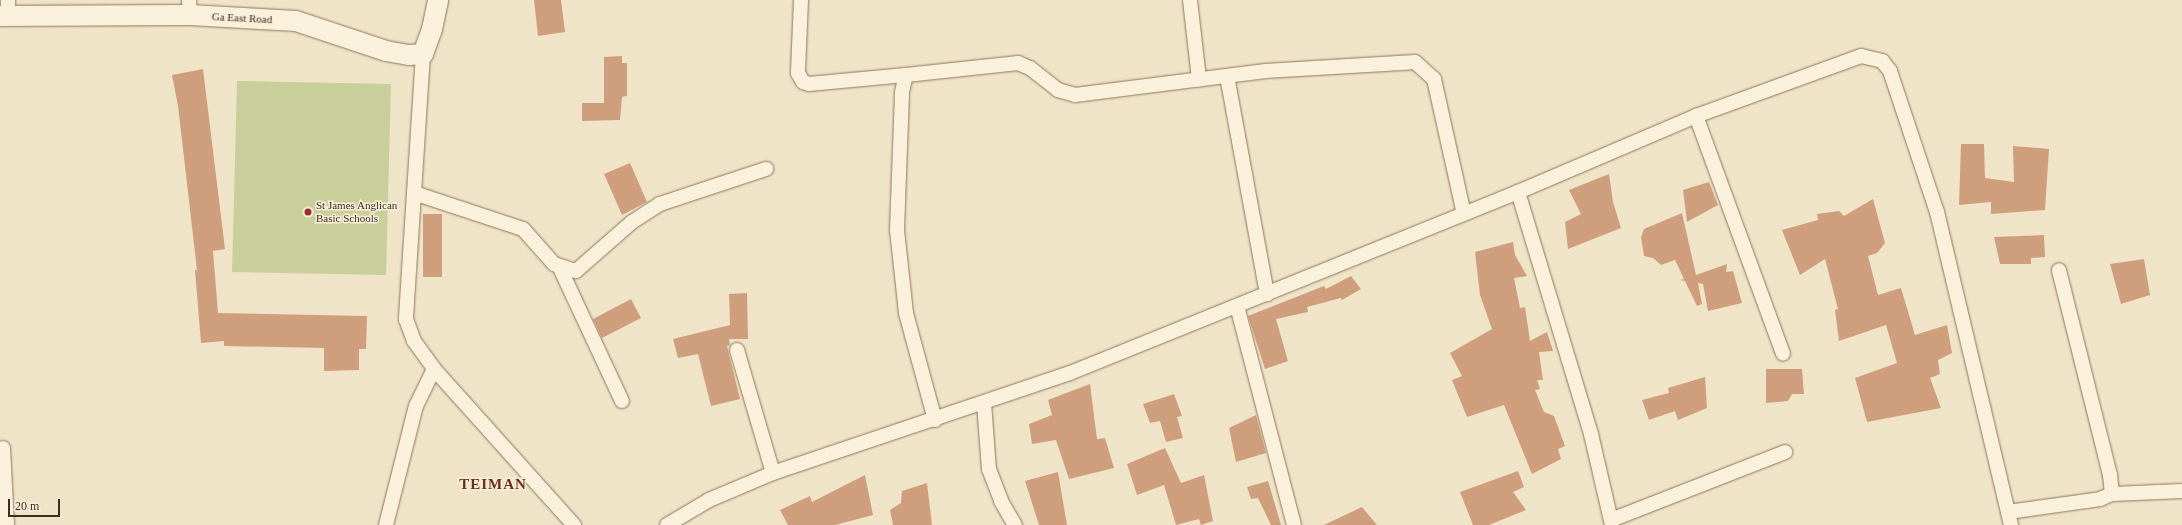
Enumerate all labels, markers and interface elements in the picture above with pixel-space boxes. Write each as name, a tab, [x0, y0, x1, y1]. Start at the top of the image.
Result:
street label: Ga East Road	[211, 10, 273, 26]
place label: St James Anglican Basic Schools	[316, 199, 398, 225]
marker: St James Anglican Basic Schools	[303, 207, 313, 217]
district label: TEIMAN	[459, 476, 527, 494]
scale bar	[10, 491, 62, 517]
text: 20 m	[15, 499, 39, 513]

